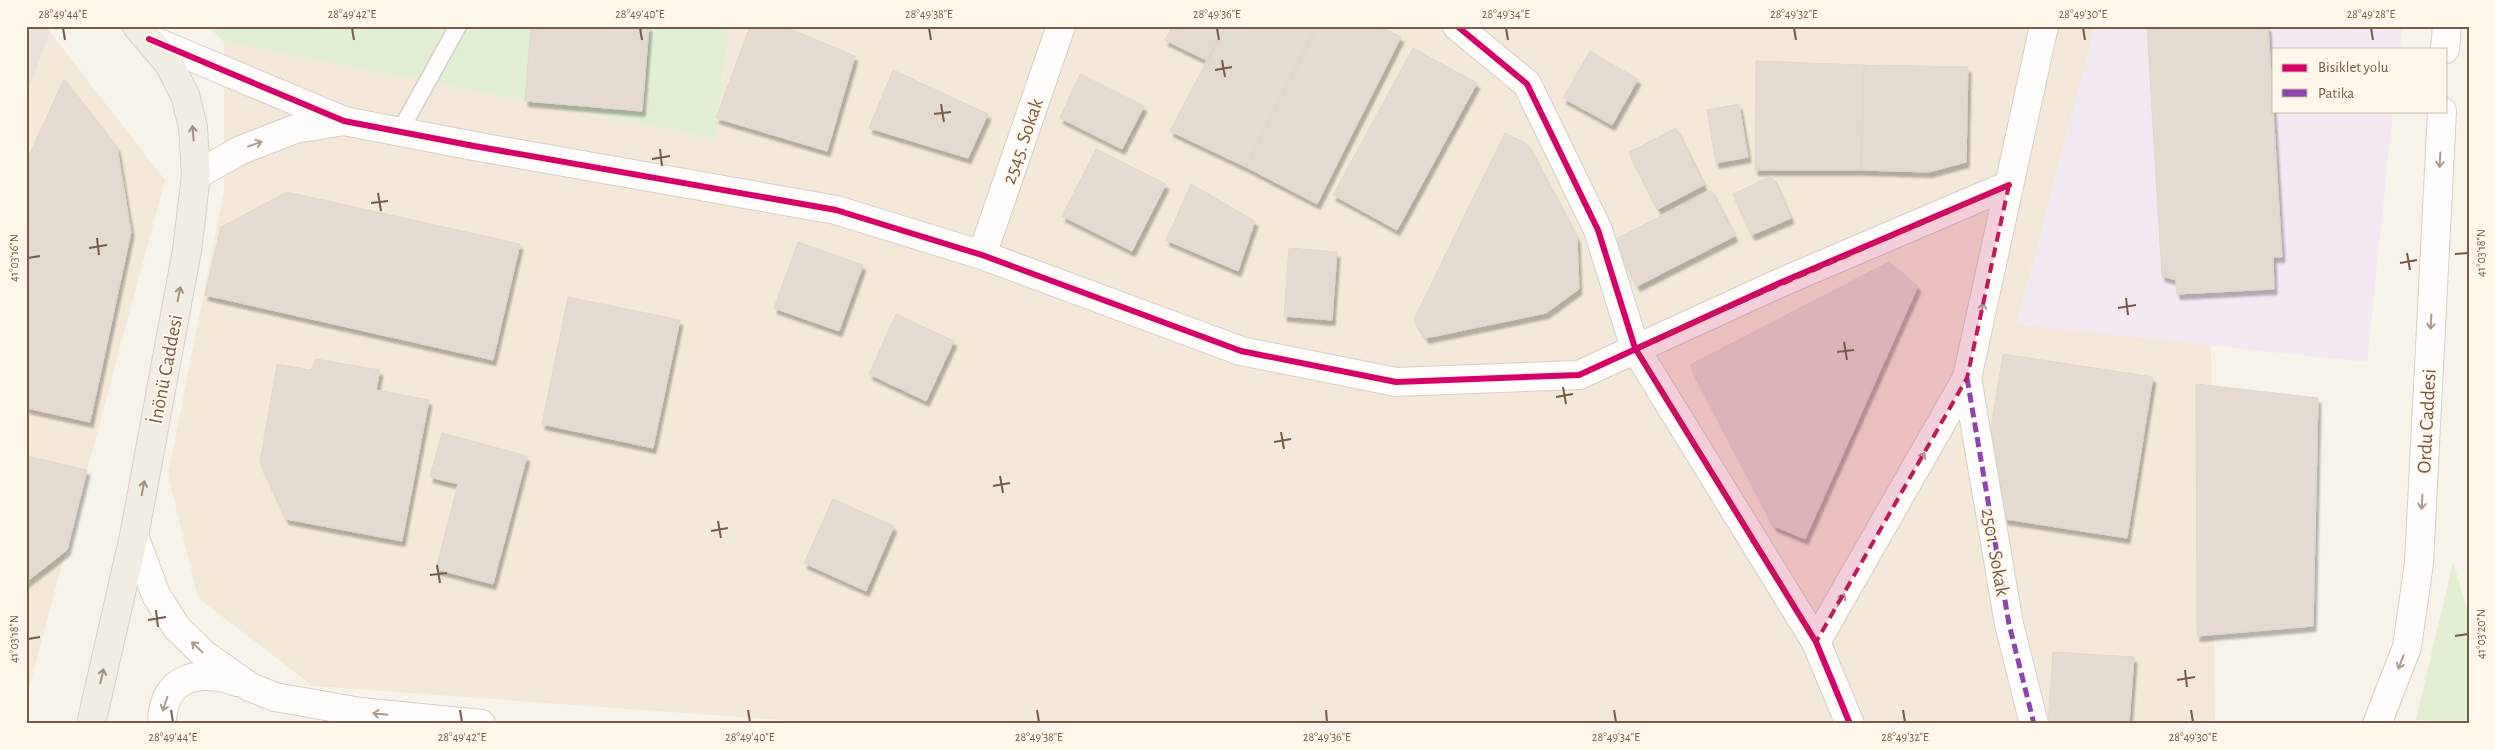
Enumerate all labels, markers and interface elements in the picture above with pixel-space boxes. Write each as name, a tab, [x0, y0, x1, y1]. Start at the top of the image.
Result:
text: 28°49'44"E	[39, 8, 88, 20]
text: 28°49'42"E	[328, 8, 376, 20]
text: 28°49'40"E	[615, 8, 665, 20]
text: 28°49'38"E	[905, 8, 953, 20]
text: 28°49'36"E	[1193, 8, 1241, 20]
text: 28°49'34"E	[1482, 8, 1530, 20]
text: 28°49'32"E	[1770, 8, 1818, 20]
text: 28°49'30"E	[2059, 8, 2107, 20]
text: 28°49'28"E	[2347, 8, 2395, 20]
legend	[2272, 48, 2448, 112]
text: Bisiklet yolu	[2318, 60, 2389, 75]
text: Patika	[2318, 86, 2354, 101]
street label: 2545. Sokak	[999, 96, 1047, 187]
one-way arrow	[189, 125, 198, 141]
one-way arrow	[247, 139, 262, 148]
one-way arrow	[2435, 152, 2444, 168]
text: 41°03'18"N	[2475, 229, 2487, 277]
text: 41°03'16"N	[8, 234, 20, 282]
one-way arrow	[175, 287, 184, 303]
one-way arrow	[1978, 303, 1987, 319]
street label: İnönü Caddesi	[146, 313, 186, 425]
one-way arrow	[2427, 314, 2436, 330]
street label: Ordu Caddesi	[2414, 368, 2440, 474]
one-way arrow	[1917, 453, 1927, 467]
one-way arrow	[139, 481, 148, 497]
one-way arrow	[2418, 494, 2427, 510]
street label: 2501. Sokak	[1977, 507, 2013, 598]
one-way arrow	[1836, 594, 1846, 608]
text: 41°03'20"N	[2475, 609, 2487, 659]
text: 41°03'18"N	[8, 615, 20, 663]
one-way arrow	[191, 641, 204, 653]
one-way arrow	[2396, 654, 2405, 670]
one-way arrow	[98, 669, 107, 685]
one-way arrow	[159, 696, 169, 712]
one-way arrow	[373, 709, 389, 719]
text: 28°49'44"E	[149, 731, 198, 743]
text: 28°49'42"E	[438, 731, 486, 743]
text: 28°49'40"E	[725, 731, 775, 743]
text: 28°49'38"E	[1015, 731, 1063, 743]
text: 28°49'36"E	[1303, 731, 1351, 743]
text: 28°49'34"E	[1592, 731, 1640, 743]
text: 28°49'32"E	[1881, 731, 1929, 743]
text: 28°49'30"E	[2169, 731, 2217, 743]

